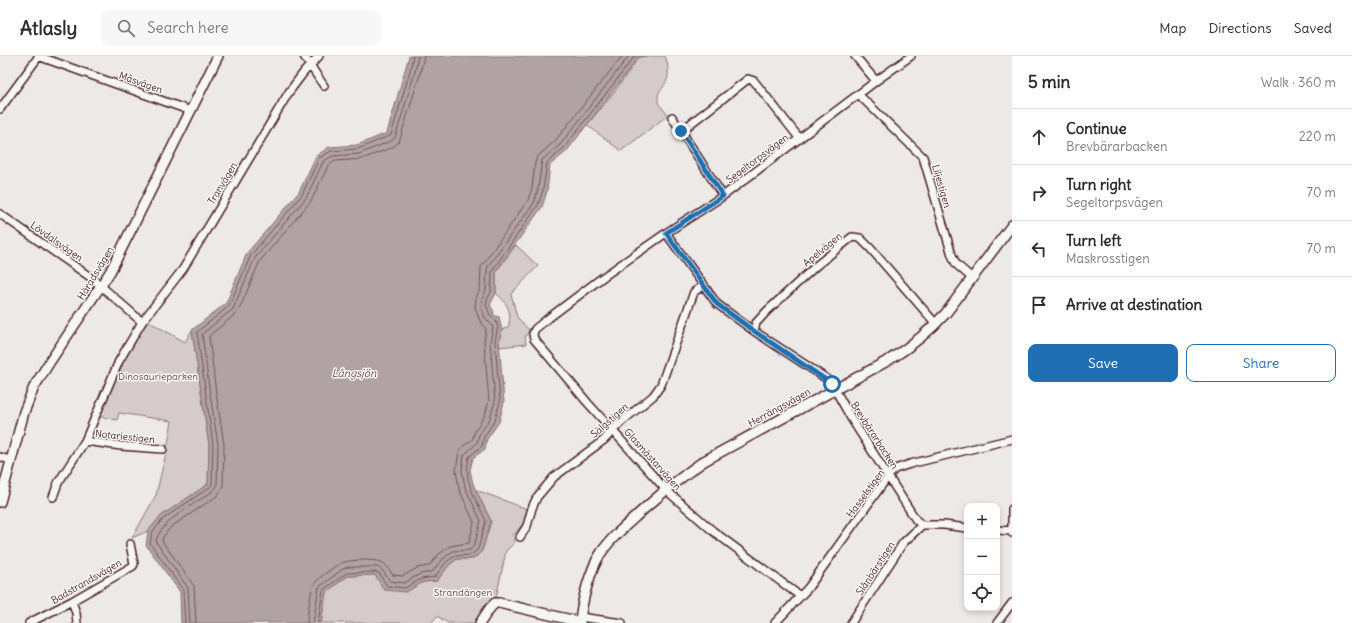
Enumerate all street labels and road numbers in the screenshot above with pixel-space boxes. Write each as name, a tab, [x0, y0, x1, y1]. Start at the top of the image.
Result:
street label: Måsvägen	[117, 69, 165, 96]
street label: Segeltorpsvägen	[724, 131, 791, 186]
street label: Tranvägen	[205, 160, 240, 207]
street label: Liljestigen	[929, 163, 954, 209]
street label: Lövdalsvägen	[28, 218, 86, 264]
street label: Apelvägen	[800, 229, 845, 269]
street label: Häradsvägen	[74, 244, 117, 302]
street label: Herrängsvägen	[746, 385, 813, 430]
street label: Brevbärarbacken	[848, 399, 901, 472]
street label: Sälgstigen	[588, 400, 631, 441]
street label: Glasmästarvägen	[621, 426, 684, 493]
street label: Notariestigen	[94, 427, 156, 446]
street label: Hasselstigen	[844, 466, 887, 520]
street label: Slånbärstigen	[853, 539, 898, 598]
street label: Badstrandsvägen	[49, 556, 124, 607]

